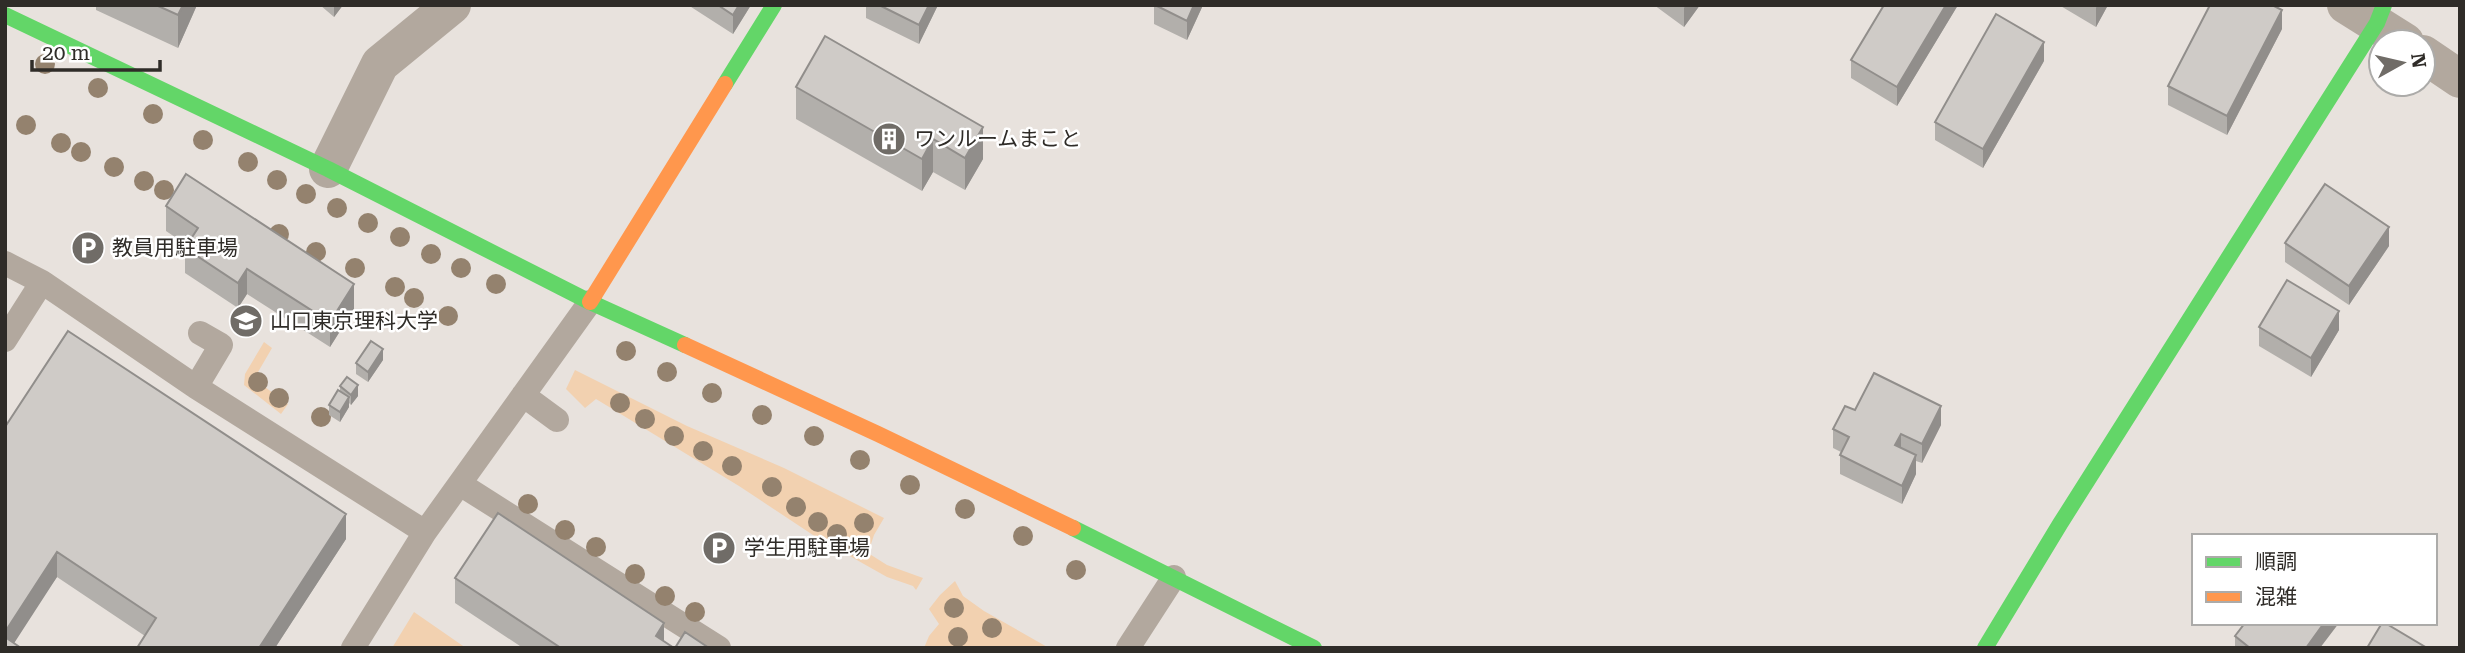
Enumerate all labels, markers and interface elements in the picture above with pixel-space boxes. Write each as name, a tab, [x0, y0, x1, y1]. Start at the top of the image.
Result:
scale bar	[32, 28, 159, 72]
north arrow	[2367, 28, 2437, 98]
text: 20 m	[42, 41, 90, 65]
text: N	[2406, 52, 2431, 70]
building icon: ワンルームまこと	[870, 120, 908, 158]
place label: ワンルームまこと	[914, 127, 1081, 151]
parking icon: 教員用駐車場	[69, 229, 107, 267]
place label: 教員用駐車場	[112, 236, 238, 260]
school or university icon: 山口東京理科大学	[227, 302, 265, 340]
place label: 山口東京理科大学	[270, 309, 438, 333]
parking icon: 学生用駐車場	[700, 529, 738, 567]
legend	[2192, 534, 2437, 625]
place label: 学生用駐車場	[744, 536, 870, 560]
text: 順調	[2255, 550, 2297, 574]
text: 混雑	[2255, 585, 2297, 609]

